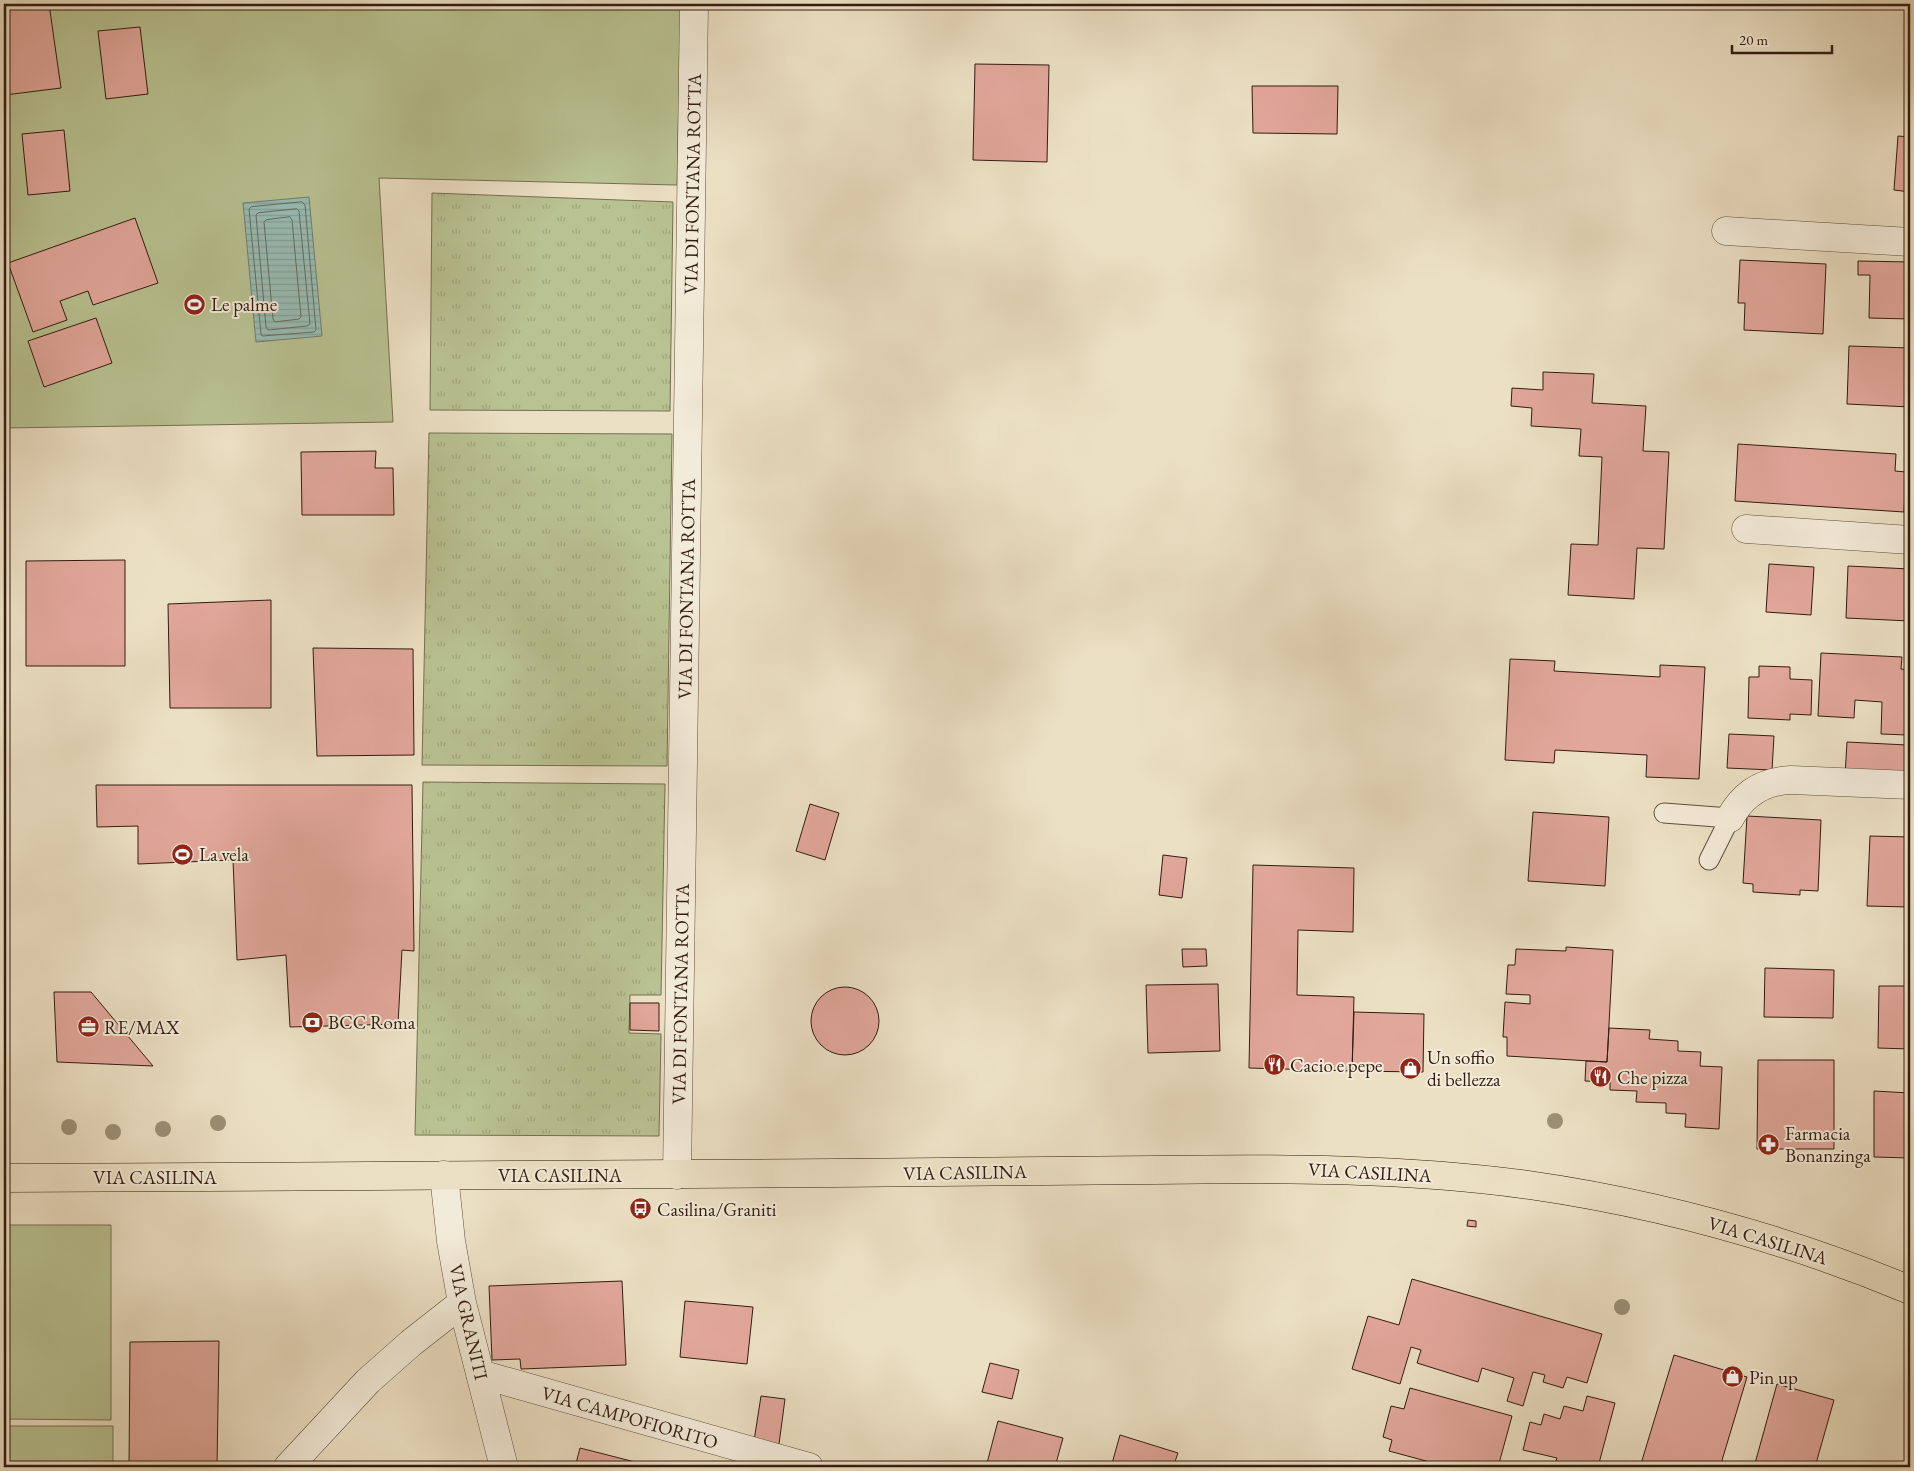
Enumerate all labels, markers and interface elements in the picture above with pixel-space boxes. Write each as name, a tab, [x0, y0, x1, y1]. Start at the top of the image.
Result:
scale bar	[1732, 22, 1832, 54]
text: 20 m	[1739, 30, 1768, 49]
street label: VIA DI FONTANA ROTTA	[678, 72, 707, 295]
sports icon: Le palme	[183, 292, 207, 316]
place label: Le palme	[211, 292, 277, 317]
street label: VIA DI FONTANA ROTTA	[672, 477, 701, 700]
sports icon: La vela	[171, 842, 195, 866]
place label: La vela	[199, 842, 249, 867]
street label: VIA DI FONTANA ROTTA	[666, 882, 695, 1105]
bank icon: BCC Roma	[300, 1010, 324, 1034]
place label: BCC Roma	[328, 1010, 416, 1035]
office icon: RE/MAX	[76, 1015, 100, 1039]
place label: RE/MAX	[104, 1015, 180, 1040]
place label: Un soffio di bellezza	[1427, 1045, 1501, 1092]
restaurant icon: Cacio e pepe	[1262, 1053, 1286, 1077]
place label: Cacio e pepe	[1290, 1053, 1382, 1078]
shop icon: Un soffio di bellezza	[1399, 1056, 1423, 1080]
restaurant icon: Che pizza	[1589, 1065, 1613, 1089]
place label: Che pizza	[1617, 1065, 1688, 1090]
place label: Farmacia Bonanzinga	[1785, 1121, 1871, 1168]
pharmacy icon: Farmacia Bonanzinga	[1757, 1132, 1781, 1156]
street label: VIA CASILINA	[1307, 1157, 1433, 1188]
street label: VIA CASILINA	[903, 1159, 1028, 1186]
street label: VIA CASILINA	[498, 1163, 623, 1188]
street label: VIA CASILINA	[93, 1165, 218, 1190]
bus stop icon: Casilina/Graniti	[629, 1197, 653, 1221]
place label: Casilina/Graniti	[657, 1197, 777, 1222]
street label: VIA CASILINA	[1705, 1210, 1832, 1271]
street label: VIA GRANITI	[443, 1262, 494, 1383]
shop icon: Pin up	[1721, 1365, 1745, 1389]
place label: Pin up	[1749, 1365, 1798, 1390]
street label: VIA CAMPOFIORITO	[539, 1380, 721, 1455]

